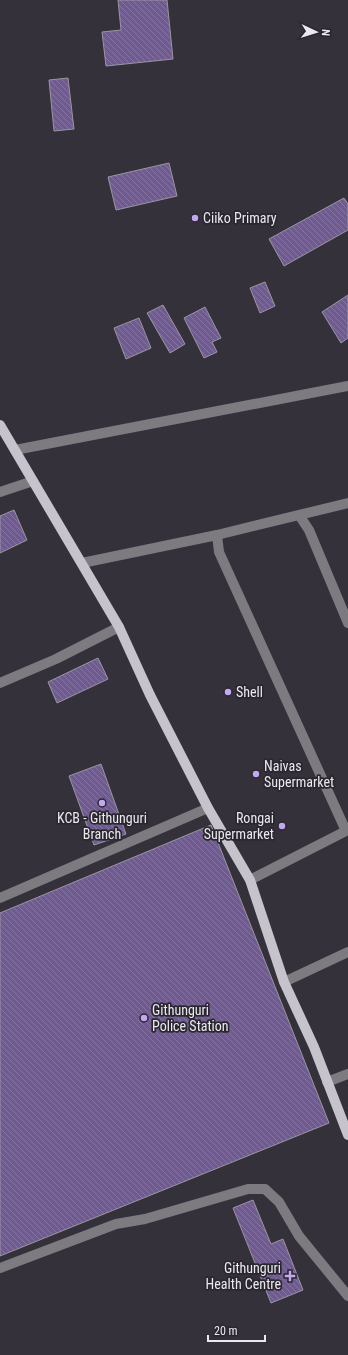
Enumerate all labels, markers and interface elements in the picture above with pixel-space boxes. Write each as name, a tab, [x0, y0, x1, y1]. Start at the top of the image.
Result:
north arrow	[296, 12, 336, 52]
text: N	[319, 29, 332, 37]
place label: Ciiko Primary	[203, 210, 277, 226]
marker: Ciiko Primary	[190, 213, 200, 223]
place label: Shell	[236, 684, 263, 700]
marker: Shell	[223, 687, 233, 697]
place label: Naivas Supermarket	[264, 758, 334, 790]
marker: Naivas Supermarket	[251, 769, 261, 779]
marker: KCB - Githunguri Branch	[97, 798, 107, 808]
place label: KCB - Githunguri Branch	[57, 810, 147, 842]
place label: Rongai Supermarket	[204, 810, 274, 842]
marker: Rongai Supermarket	[277, 821, 287, 831]
place label: Githunguri Police Station	[152, 1002, 229, 1034]
marker: Githunguri Police Station	[139, 1013, 149, 1023]
place label: Githunguri Health Centre	[206, 1260, 281, 1292]
marker: Githunguri Health Centre	[284, 1270, 296, 1282]
scale bar	[208, 1317, 265, 1343]
text: 20 m	[214, 1324, 238, 1338]

